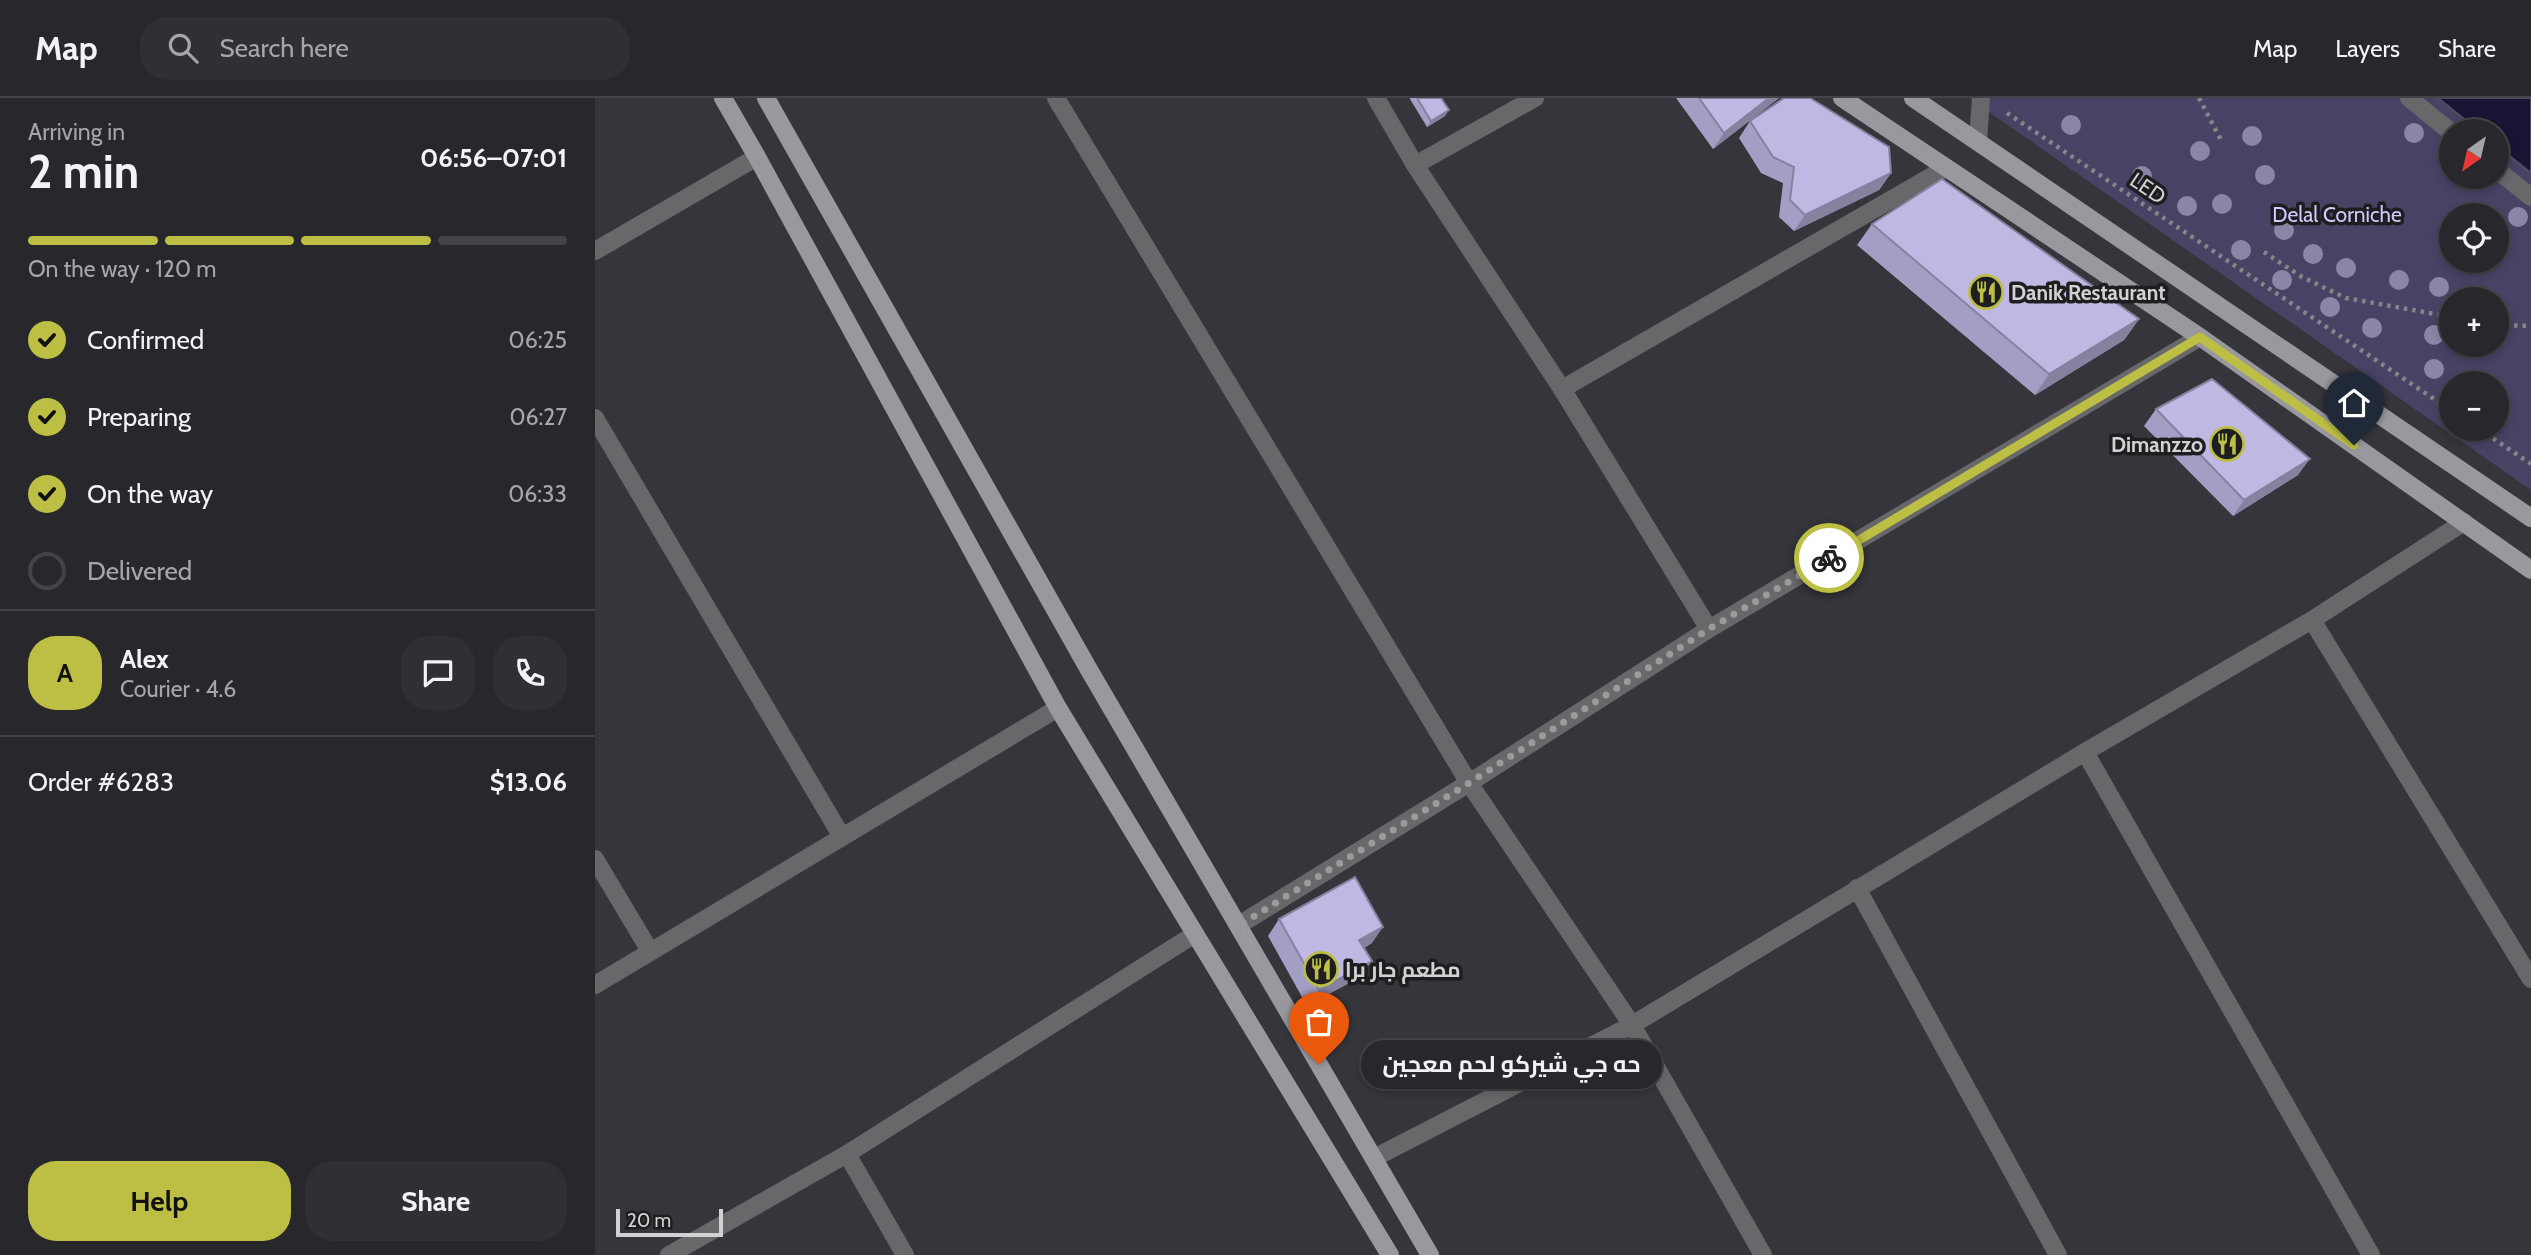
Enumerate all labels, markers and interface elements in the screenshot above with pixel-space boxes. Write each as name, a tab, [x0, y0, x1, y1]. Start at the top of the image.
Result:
search box	[140, 17, 630, 80]
text: Map	[35, 28, 98, 68]
icon: search	[164, 29, 202, 67]
text: Search here	[220, 32, 349, 64]
text: Map	[2253, 34, 2297, 63]
text: Layers	[2335, 34, 2400, 63]
text: Share	[2438, 34, 2496, 63]
text: Arriving in	[28, 118, 125, 146]
north arrow	[2439, 119, 2509, 189]
map controls	[2439, 119, 2509, 441]
text: 06:56–07:01	[420, 142, 567, 174]
text: 2 min	[28, 144, 139, 200]
street label: LED	[2125, 167, 2171, 209]
park label: Delal Corniche	[2272, 202, 2402, 227]
button: locate	[2439, 203, 2509, 273]
text: On the way · 120 m	[28, 255, 216, 283]
restaurant icon: Danik Restaurant	[1967, 273, 2005, 311]
place label: Danik Restaurant	[2011, 280, 2166, 305]
button: +	[2439, 287, 2509, 357]
icon: check	[28, 321, 66, 359]
text: Confirmed	[87, 324, 204, 356]
text: 06:25	[509, 326, 567, 354]
button: −	[2439, 371, 2509, 441]
pin	[2324, 373, 2384, 445]
icon: home	[2335, 384, 2373, 422]
icon: check	[28, 398, 66, 436]
text: Preparing	[87, 401, 191, 433]
text: 06:27	[509, 403, 567, 431]
restaurant icon: Dimanzzo	[2208, 425, 2246, 463]
place label: Dimanzzo	[2111, 432, 2203, 457]
icon: check	[28, 475, 66, 513]
text: On the way	[87, 478, 213, 510]
text: 06:33	[508, 480, 567, 508]
courier	[1794, 523, 1864, 593]
icon: bike	[1810, 539, 1848, 577]
text: Delivered	[87, 555, 192, 587]
button: chat	[401, 636, 475, 710]
button: phone	[493, 636, 567, 710]
text: Alex	[120, 643, 169, 675]
text: A	[57, 657, 73, 689]
text: Courier · 4.6	[120, 675, 236, 703]
text: Order #6283	[28, 766, 174, 798]
text: $13.06	[490, 766, 567, 798]
restaurant icon: مطعم جار برا	[1302, 950, 1340, 988]
place label: مطعم جار برا	[1345, 957, 1461, 984]
pin	[1289, 992, 1349, 1064]
icon: bag	[1300, 1003, 1338, 1041]
callout: حه جي شيركو لحم معجين	[1361, 1040, 1662, 1088]
text: حه جي شيركو لحم معجين	[1383, 1050, 1641, 1078]
button: Help	[28, 1161, 291, 1241]
button: Share	[305, 1161, 567, 1241]
scale bar	[616, 1206, 723, 1238]
text: 20 m	[627, 1209, 671, 1232]

